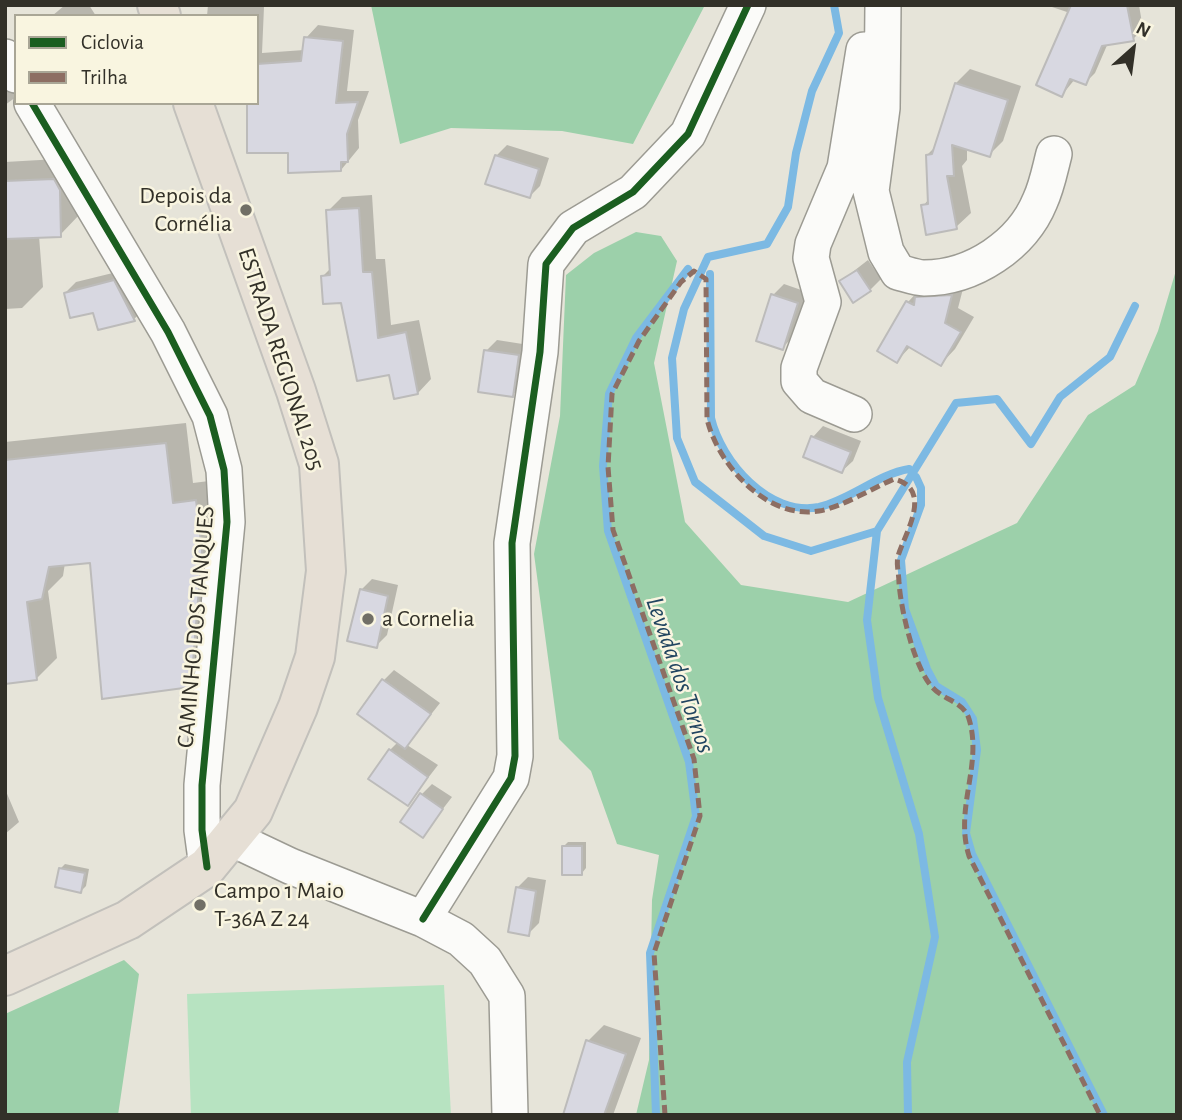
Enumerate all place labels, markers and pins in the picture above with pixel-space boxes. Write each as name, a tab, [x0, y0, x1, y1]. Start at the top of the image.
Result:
place label: Depois da Cornélia	[139, 182, 232, 238]
marker: Depois da Cornélia	[238, 202, 254, 218]
place label: a Cornelia	[382, 605, 475, 633]
marker: a Cornelia	[360, 611, 376, 627]
place label: Campo 1 Maio T-36A Z 24	[214, 877, 344, 933]
marker: Campo 1 Maio T-36A Z 24	[192, 897, 208, 913]

